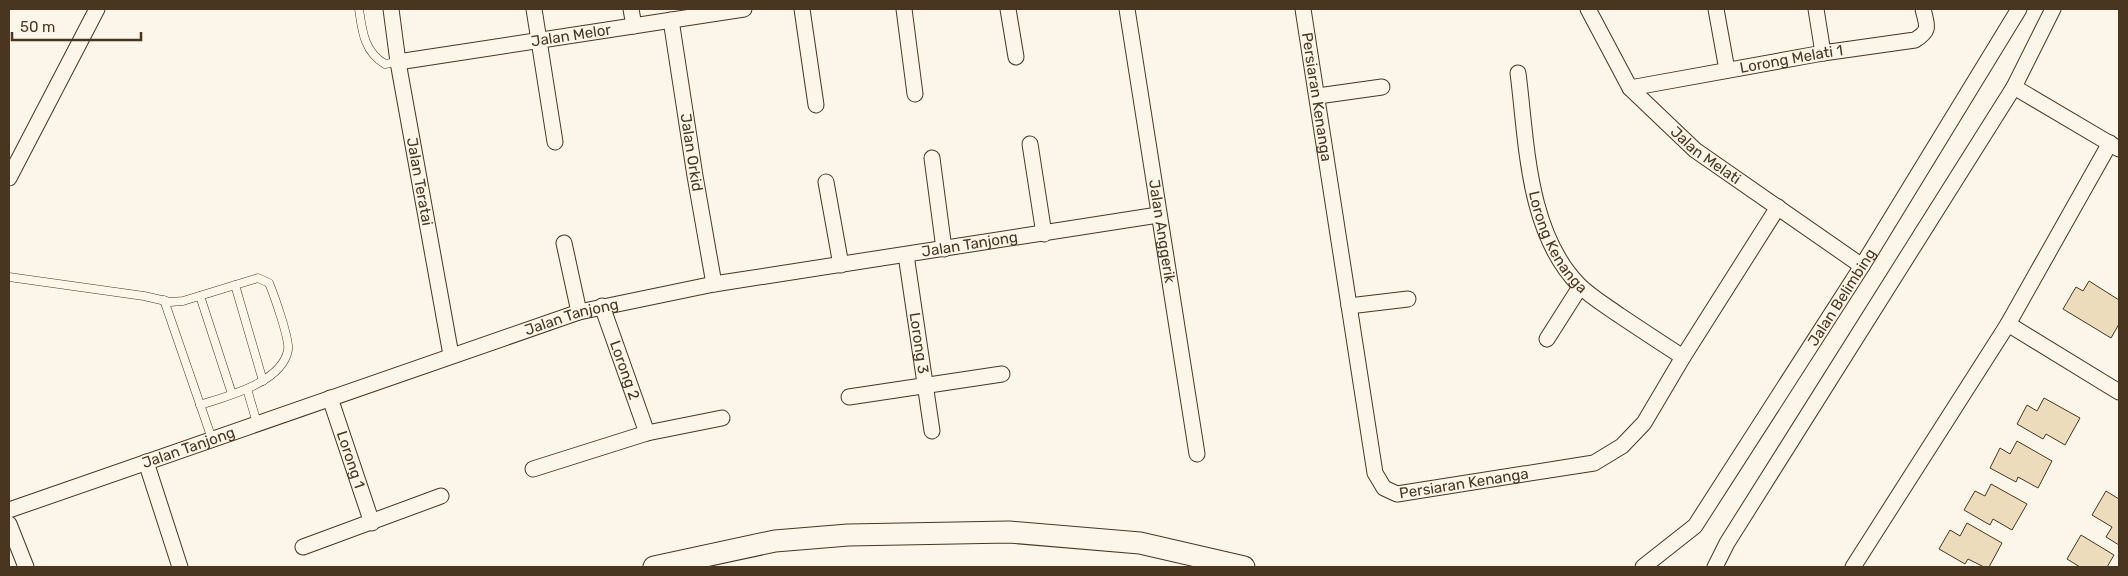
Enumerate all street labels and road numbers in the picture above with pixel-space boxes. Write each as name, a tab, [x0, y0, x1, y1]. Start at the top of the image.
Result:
street label: Jalan Melor	[530, 20, 613, 51]
street label: Persiaran Kenanga	[1298, 31, 1336, 163]
street label: Lorong Melati 1	[1738, 41, 1844, 77]
street label: Jalan Orkid	[677, 112, 707, 193]
street label: Jalan Melati	[1667, 123, 1744, 188]
street label: Jalan Teratai	[403, 136, 436, 227]
street label: Jalan Anggerik	[1145, 178, 1179, 285]
street label: Lorong Kenanga	[1525, 189, 1591, 297]
street label: Jalan Tanjong	[920, 228, 1019, 261]
street label: Jalan Belimbing	[1804, 245, 1880, 349]
street label: Jalan Tanjong	[522, 295, 620, 339]
street label: Lorong 3	[906, 311, 932, 375]
street label: Lorong 2	[606, 338, 644, 402]
street label: Jalan Tanjong	[140, 423, 237, 472]
street label: Lorong 1	[333, 429, 369, 491]
street label: Persiaran Kenanga	[1398, 464, 1530, 503]

